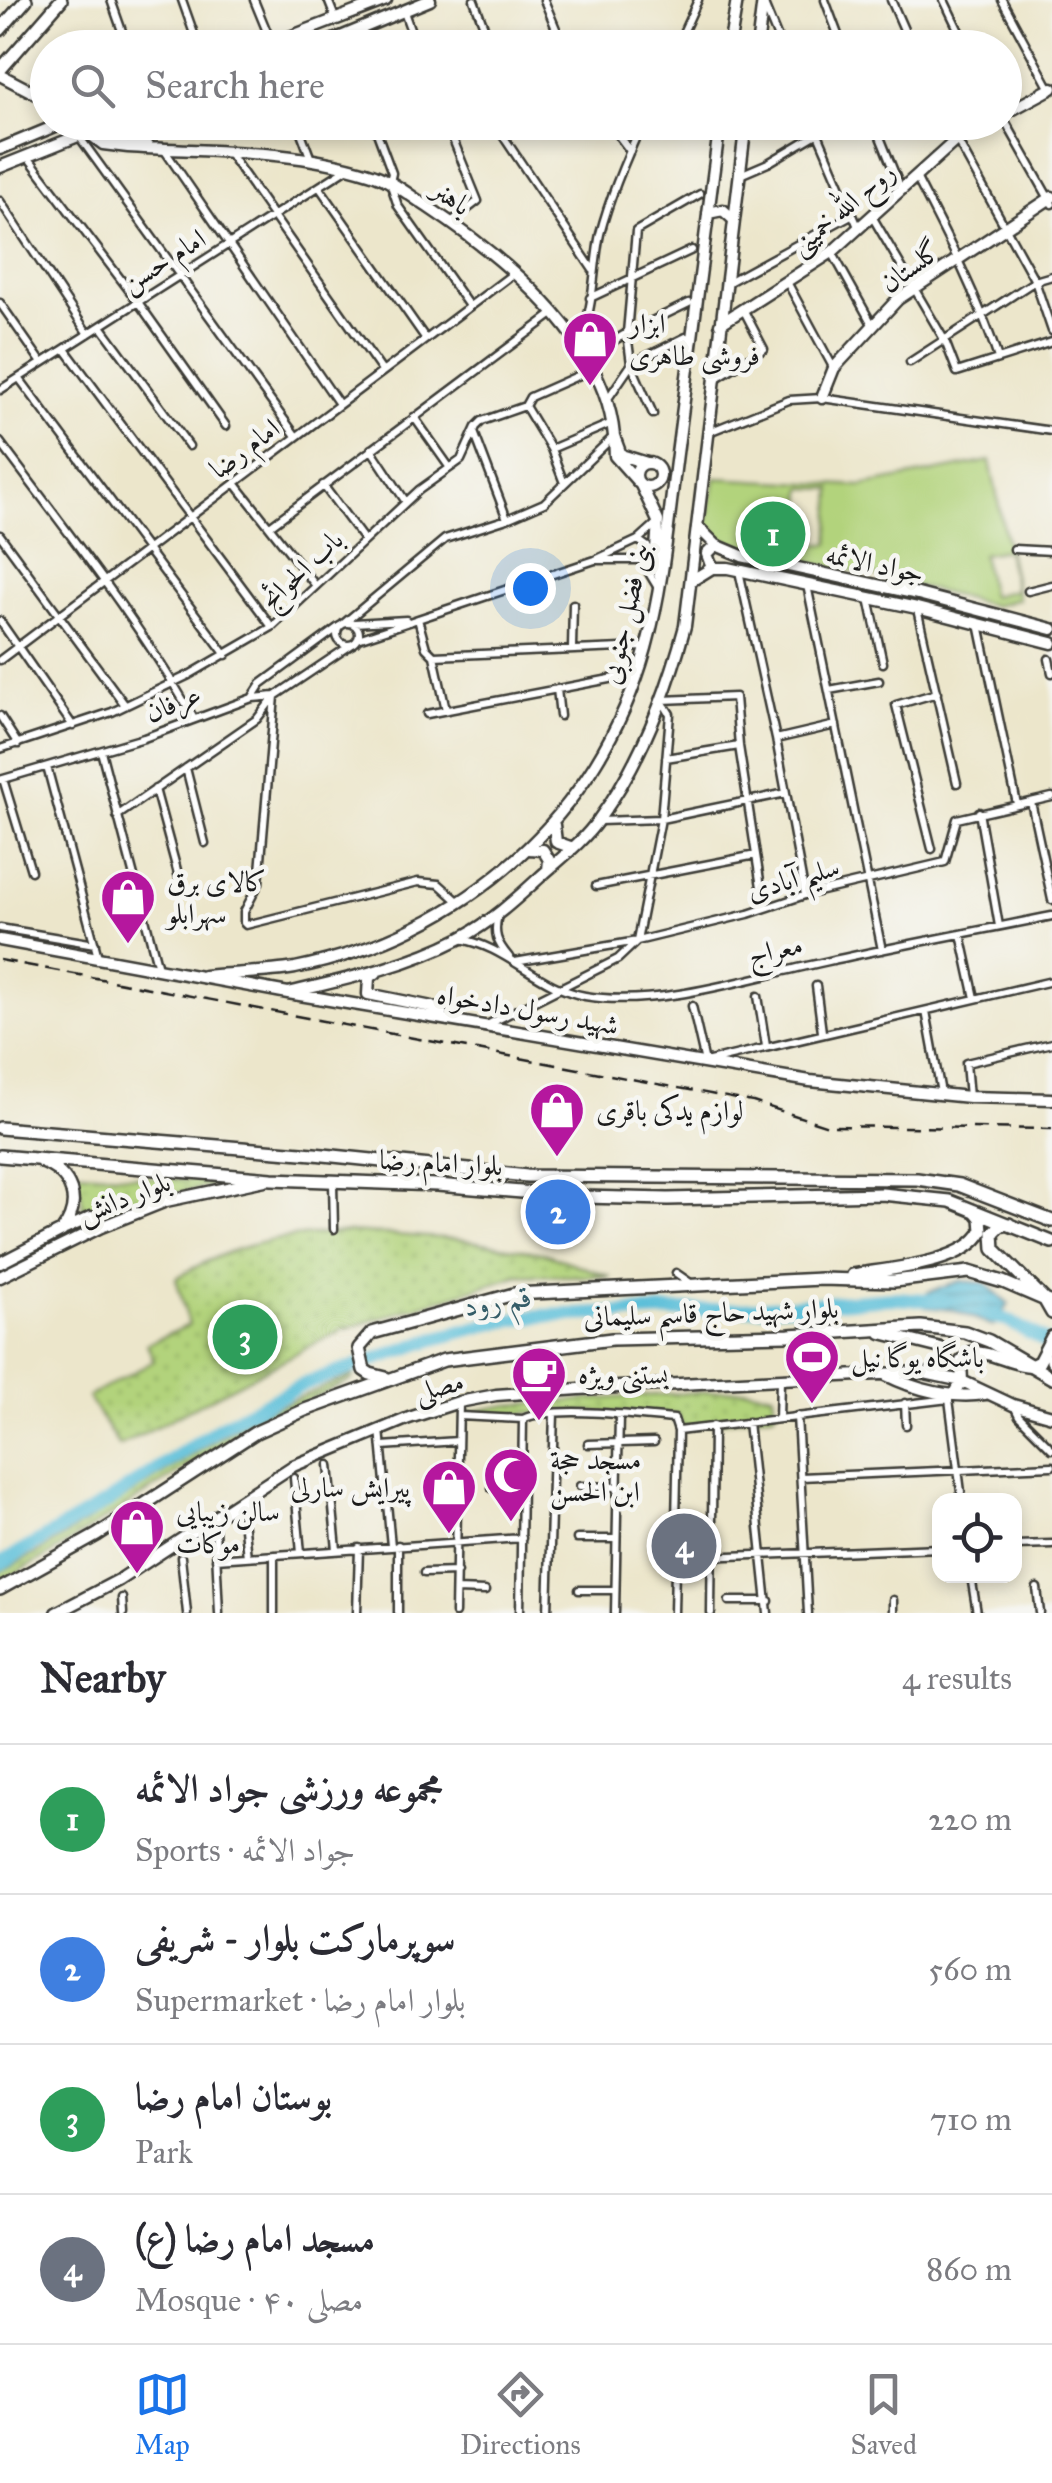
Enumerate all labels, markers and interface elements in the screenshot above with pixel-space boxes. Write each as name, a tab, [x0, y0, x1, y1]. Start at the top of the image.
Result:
search box	[30, 30, 1022, 140]
icon: search	[65, 58, 120, 113]
text: Search here	[145, 62, 325, 108]
street label: روح الله خمینی	[780, 151, 907, 269]
street label: باهنر	[423, 170, 478, 223]
street label: امام حسن	[114, 221, 216, 306]
street label: گلستان	[873, 233, 948, 300]
place label: ابزار فروشی طاهری	[626, 306, 760, 375]
shop icon: ابزار فروشی طاهری	[560, 309, 620, 388]
street label: امام رضا	[202, 411, 291, 492]
pin: 1	[740, 496, 806, 572]
street label: باب الحوائج	[252, 522, 355, 622]
street label: جواد الائمه	[823, 536, 927, 591]
street label: بنی فضل جنوبی	[592, 539, 661, 688]
your location	[505, 563, 556, 614]
street label: عرفان	[140, 677, 207, 732]
street label: سلیم آبادی	[743, 849, 846, 918]
place label: کالای برق سهرابلو	[164, 864, 267, 932]
shop icon: کالای برق سهرابلو	[98, 867, 158, 946]
street label: معراج	[744, 927, 807, 980]
street label: شهید رسول دادخواه	[434, 976, 622, 1044]
shop icon: لوازم یدکی باقری	[527, 1080, 587, 1159]
place label: لوازم یدکی باقری	[596, 1093, 744, 1135]
street label: بلوار امام رضا	[378, 1142, 504, 1190]
street label: بلوار دانش	[73, 1164, 176, 1232]
pin: 2	[526, 1174, 590, 1250]
water label: قم رود	[461, 1278, 536, 1334]
street label: بلوار شهید حاج قاسم سلیمانی	[583, 1291, 840, 1344]
pin: 3	[212, 1300, 278, 1374]
sports icon: باشگاه یوگا نیل	[782, 1327, 842, 1406]
place label: باشگاه یوگا نیل	[851, 1340, 984, 1377]
cafe icon: بستنی ویژه	[509, 1344, 569, 1423]
place label: بستنی ویژه	[578, 1357, 668, 1395]
street label: مصلی	[411, 1363, 468, 1413]
place label: مسجد حجة ابن الحسن	[550, 1442, 641, 1510]
mosque icon: مسجد حجة ابن الحسن	[481, 1445, 541, 1524]
shop icon: پیرایش سارلی	[419, 1457, 479, 1536]
place label: پیرایش سارلی	[291, 1470, 412, 1508]
map controls	[932, 1493, 1022, 1583]
button: locate	[932, 1493, 1022, 1583]
place label: سالن زیبایی موکات	[176, 1494, 280, 1561]
shop icon: سالن زیبایی موکات	[107, 1497, 167, 1576]
pin: 4	[652, 1508, 716, 1584]
text: Nearby	[40, 1652, 165, 1704]
text: 4 results	[902, 1659, 1012, 1698]
text: مجموعه ورزشی جواد الائمه	[135, 1765, 443, 1811]
text: 1	[66, 1800, 79, 1839]
text: 220 m	[928, 1800, 1012, 1839]
text: Sports · جواد الائمه	[135, 1831, 355, 1870]
text: سوپرمارکت بلوار - شریفی	[135, 1915, 456, 1961]
text: 2	[65, 1950, 80, 1989]
text: 560 m	[928, 1950, 1012, 1989]
text: Supermarket · بلوار امام رضا	[135, 1981, 466, 2020]
text: بوستان امام رضا	[135, 2073, 332, 2119]
text: 3	[66, 2100, 79, 2139]
text: 710 m	[930, 2100, 1012, 2139]
text: Park	[135, 2133, 193, 2172]
text: مسجد امام رضا (ع)	[135, 2215, 375, 2261]
text: 4	[64, 2250, 81, 2289]
text: 860 m	[926, 2250, 1012, 2289]
text: Mosque · مصلی ۴۰	[135, 2281, 363, 2320]
tab: Map	[135, 2367, 190, 2462]
tab: Directions	[460, 2367, 581, 2462]
tab: Saved	[851, 2367, 917, 2462]

